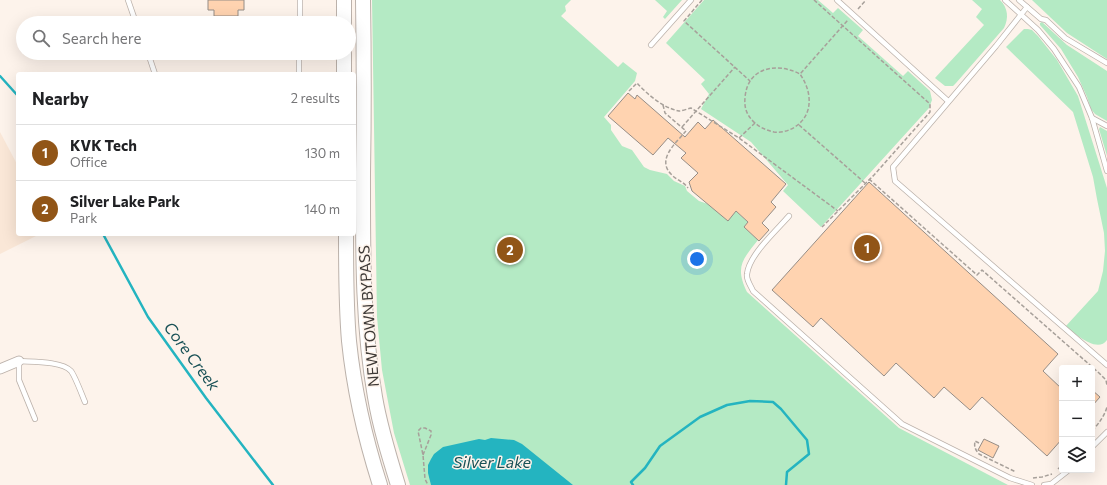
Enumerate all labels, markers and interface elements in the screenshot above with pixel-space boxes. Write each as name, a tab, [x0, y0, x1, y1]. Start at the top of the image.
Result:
search box	[16, 16, 356, 60]
icon: search	[30, 27, 52, 49]
text: Search here	[62, 29, 141, 47]
text: Nearby	[32, 88, 89, 109]
text: 2 results	[291, 90, 340, 106]
text: KVK Tech	[70, 136, 137, 154]
text: 1	[42, 145, 48, 161]
text: 130 m	[305, 145, 340, 161]
text: Office	[70, 154, 107, 170]
text: Silver Lake Park	[70, 192, 180, 210]
text: 2	[41, 201, 49, 217]
text: 140 m	[304, 201, 340, 217]
text: Park	[70, 210, 97, 226]
pin: 1	[854, 233, 880, 263]
pin: 2	[497, 235, 523, 265]
street label: NEWTOWN BYPASS	[354, 244, 382, 387]
your location	[687, 249, 707, 269]
water label: Core Creek	[161, 318, 224, 394]
map controls	[1059, 365, 1095, 473]
button: +	[1059, 365, 1095, 401]
button: −	[1059, 401, 1095, 437]
button: layers	[1059, 437, 1095, 473]
water label: Silver Lake	[453, 452, 531, 471]

